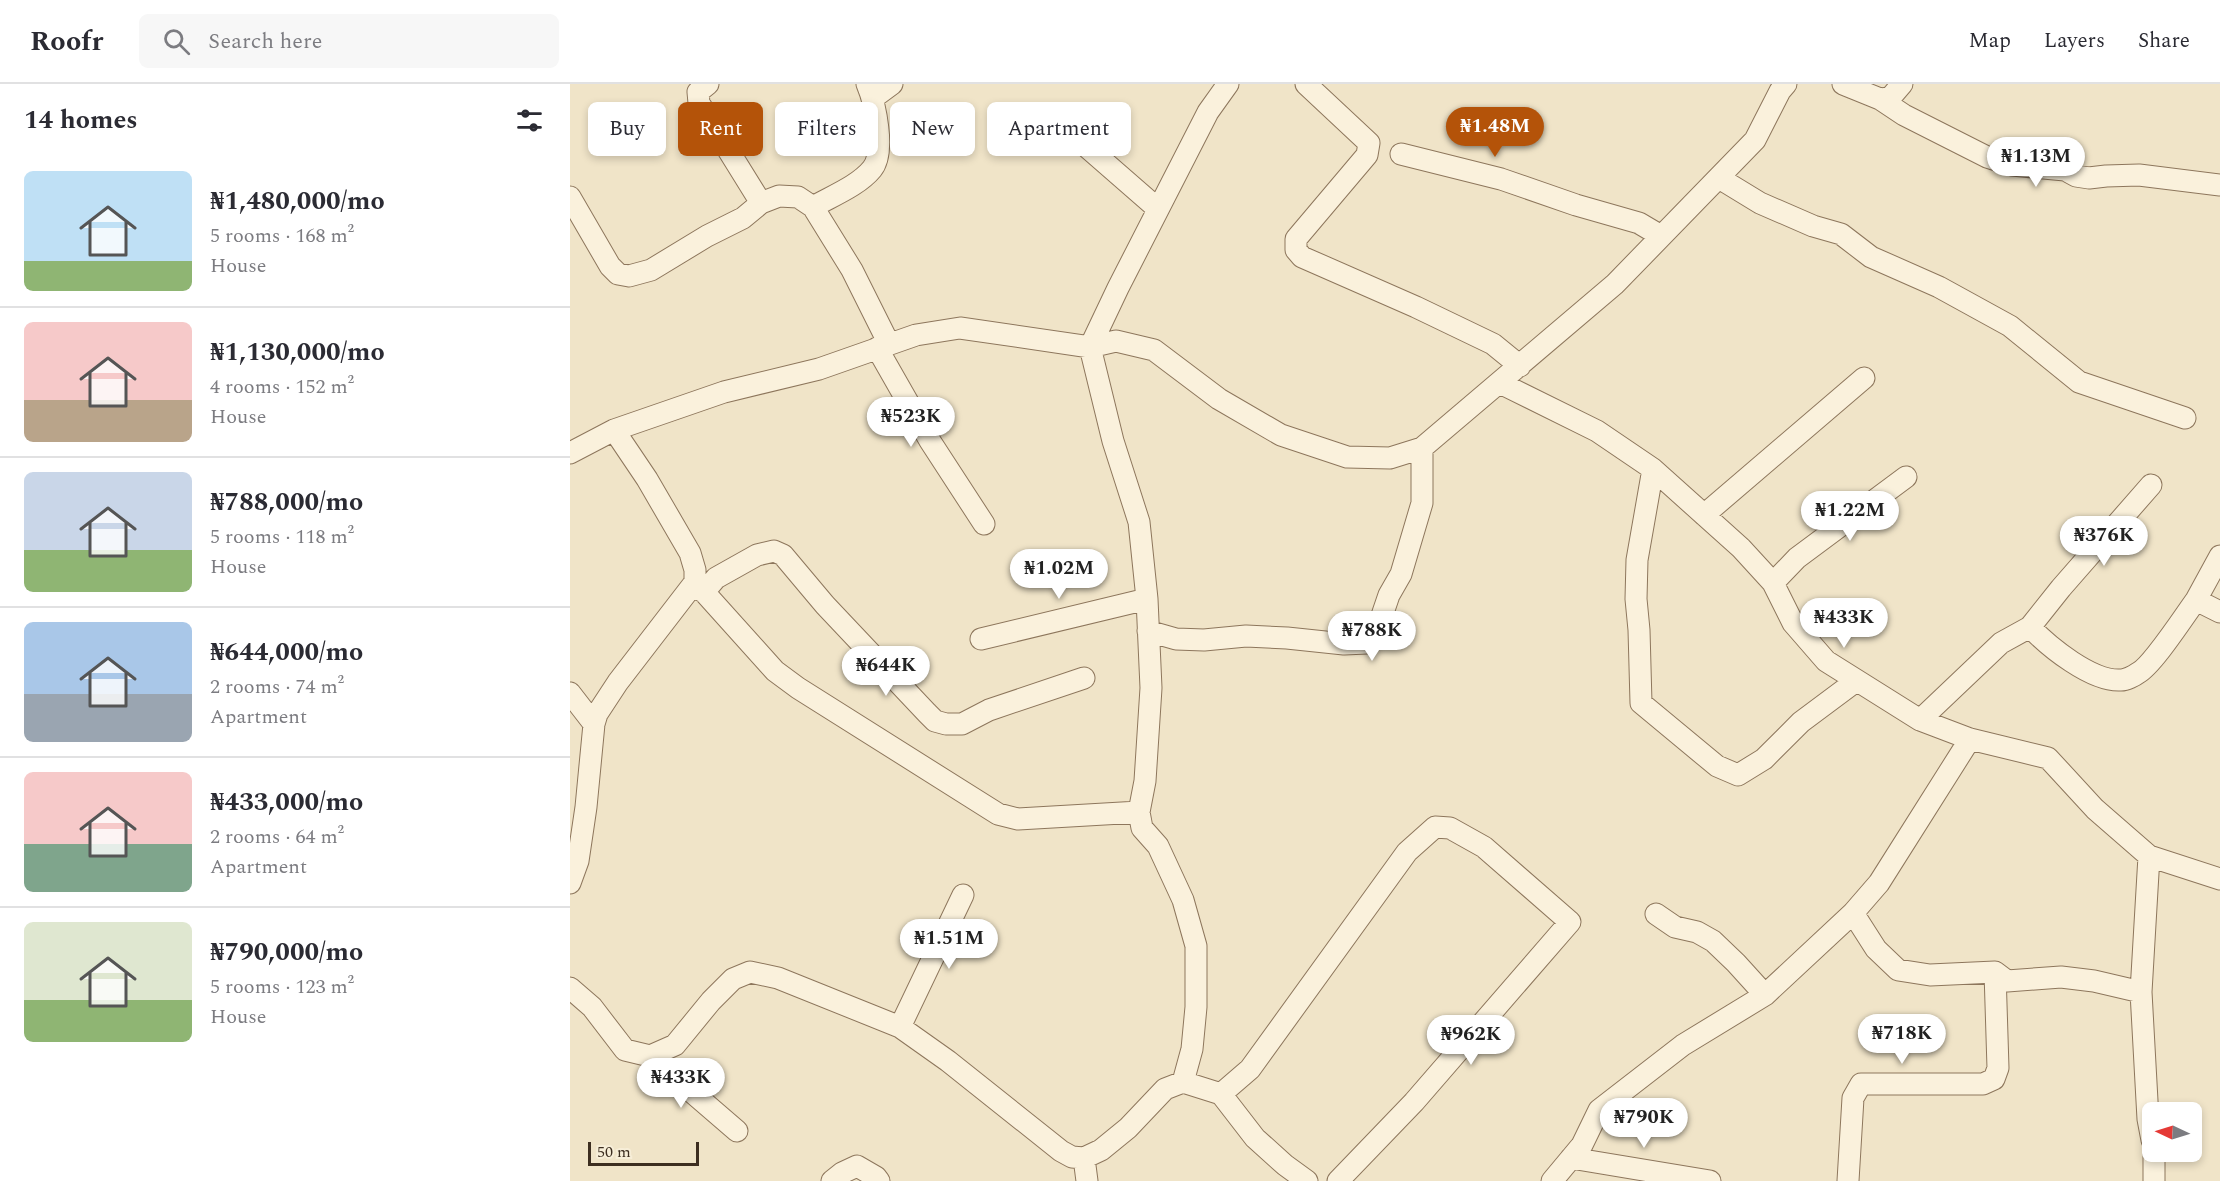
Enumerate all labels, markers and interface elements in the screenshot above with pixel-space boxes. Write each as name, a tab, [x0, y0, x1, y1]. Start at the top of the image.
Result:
search box	[139, 14, 559, 68]
text: Roofr	[30, 20, 103, 63]
icon: search	[160, 25, 193, 58]
text: Search here	[208, 25, 322, 58]
text: Map	[1969, 25, 2011, 57]
text: Layers	[2044, 25, 2105, 57]
text: Share	[2138, 25, 2190, 57]
text: 14 homes	[24, 100, 138, 140]
chip: Buy	[588, 102, 666, 156]
chip: Rent	[678, 102, 763, 156]
chip: Filters	[775, 102, 878, 156]
chip: New	[890, 102, 975, 156]
chip: Apartment	[987, 102, 1131, 156]
icon: filters	[513, 104, 546, 137]
pin: ₦1.48M	[1446, 107, 1544, 158]
text: ₦1.48M	[1460, 111, 1530, 141]
pin: ₦1.13M	[1987, 137, 2085, 188]
text: ₦1.13M	[2001, 141, 2071, 171]
text: ₦1,480,000/mo	[210, 181, 385, 221]
icon: home	[72, 195, 144, 267]
text: 5 rooms · 168 m²	[210, 221, 354, 251]
text: House	[210, 251, 267, 281]
text: ₦1,130,000/mo	[210, 332, 385, 372]
icon: home	[72, 346, 144, 418]
text: 4 rooms · 152 m²	[210, 372, 354, 402]
pin: ₦523K	[869, 397, 953, 448]
text: ₦523K	[881, 401, 941, 431]
text: House	[210, 402, 267, 432]
text: ₦788,000/mo	[210, 482, 363, 522]
pin: ₦1.22M	[1801, 491, 1899, 542]
text: ₦1.22M	[1815, 495, 1885, 525]
icon: home	[72, 496, 144, 568]
pin: ₦376K	[2062, 516, 2146, 567]
text: ₦376K	[2074, 520, 2134, 550]
text: 5 rooms · 118 m²	[210, 522, 354, 552]
pin: ₦1.02M	[1010, 549, 1108, 600]
text: House	[210, 552, 267, 582]
text: ₦1.02M	[1024, 553, 1094, 583]
pin: ₦433K	[1802, 598, 1886, 649]
text: ₦433K	[1814, 602, 1874, 632]
pin: ₦788K	[1330, 611, 1414, 662]
text: ₦788K	[1342, 615, 1402, 645]
text: ₦644,000/mo	[210, 632, 363, 672]
icon: home	[72, 646, 144, 718]
pin: ₦644K	[844, 646, 928, 697]
text: ₦644K	[856, 650, 916, 680]
text: 2 rooms · 74 m²	[210, 672, 344, 702]
text: Apartment	[210, 702, 307, 732]
text: ₦433,000/mo	[210, 782, 363, 822]
icon: home	[72, 796, 144, 868]
text: 2 rooms · 64 m²	[210, 822, 344, 852]
text: Apartment	[210, 852, 307, 882]
pin: ₦1.51M	[900, 919, 998, 970]
text: ₦1.51M	[914, 923, 984, 953]
text: ₦790,000/mo	[210, 932, 363, 972]
icon: home	[72, 946, 144, 1018]
text: 5 rooms · 123 m²	[210, 972, 354, 1002]
text: House	[210, 1002, 267, 1032]
pin: ₦718K	[1860, 1014, 1944, 1065]
pin: ₦962K	[1429, 1015, 1513, 1066]
text: ₦718K	[1872, 1018, 1932, 1048]
text: ₦962K	[1441, 1019, 1501, 1049]
pin: ₦433K	[639, 1058, 723, 1109]
text: ₦433K	[651, 1062, 711, 1092]
pin: ₦790K	[1602, 1098, 1686, 1149]
text: ₦790K	[1614, 1102, 1674, 1132]
north arrow	[2142, 1102, 2202, 1162]
map controls	[2142, 1102, 2202, 1162]
scale bar	[588, 1139, 699, 1166]
text: 50 m	[597, 1140, 631, 1164]

